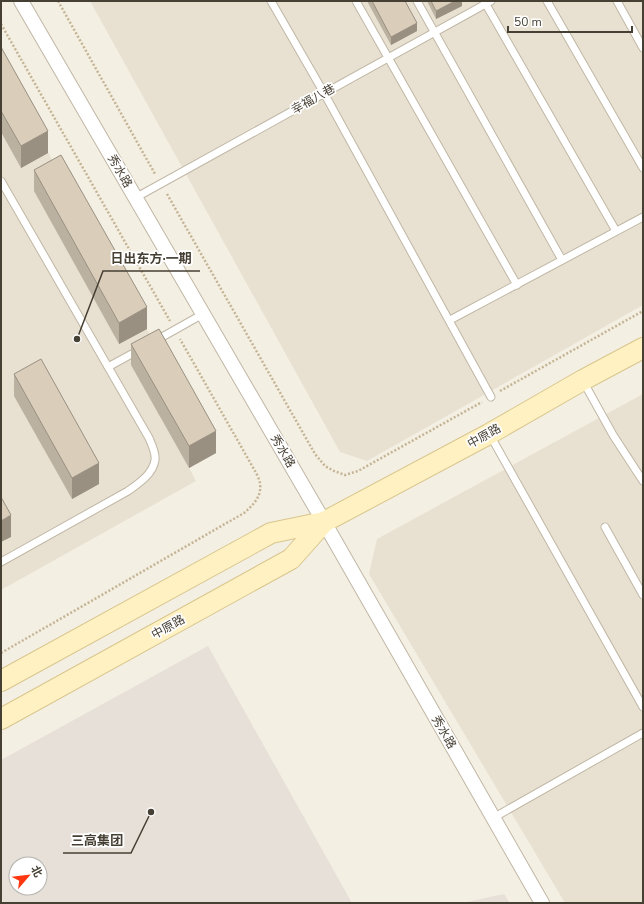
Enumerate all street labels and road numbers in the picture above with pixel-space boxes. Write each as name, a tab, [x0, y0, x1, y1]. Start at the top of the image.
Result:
street label: 幸福八巷	[288, 80, 338, 118]
street label: 秀水路	[104, 151, 136, 191]
street label: 中原路	[464, 420, 504, 452]
street label: 秀水路	[267, 431, 299, 471]
street label: 中原路	[148, 611, 188, 643]
street label: 秀水路	[428, 712, 460, 752]

